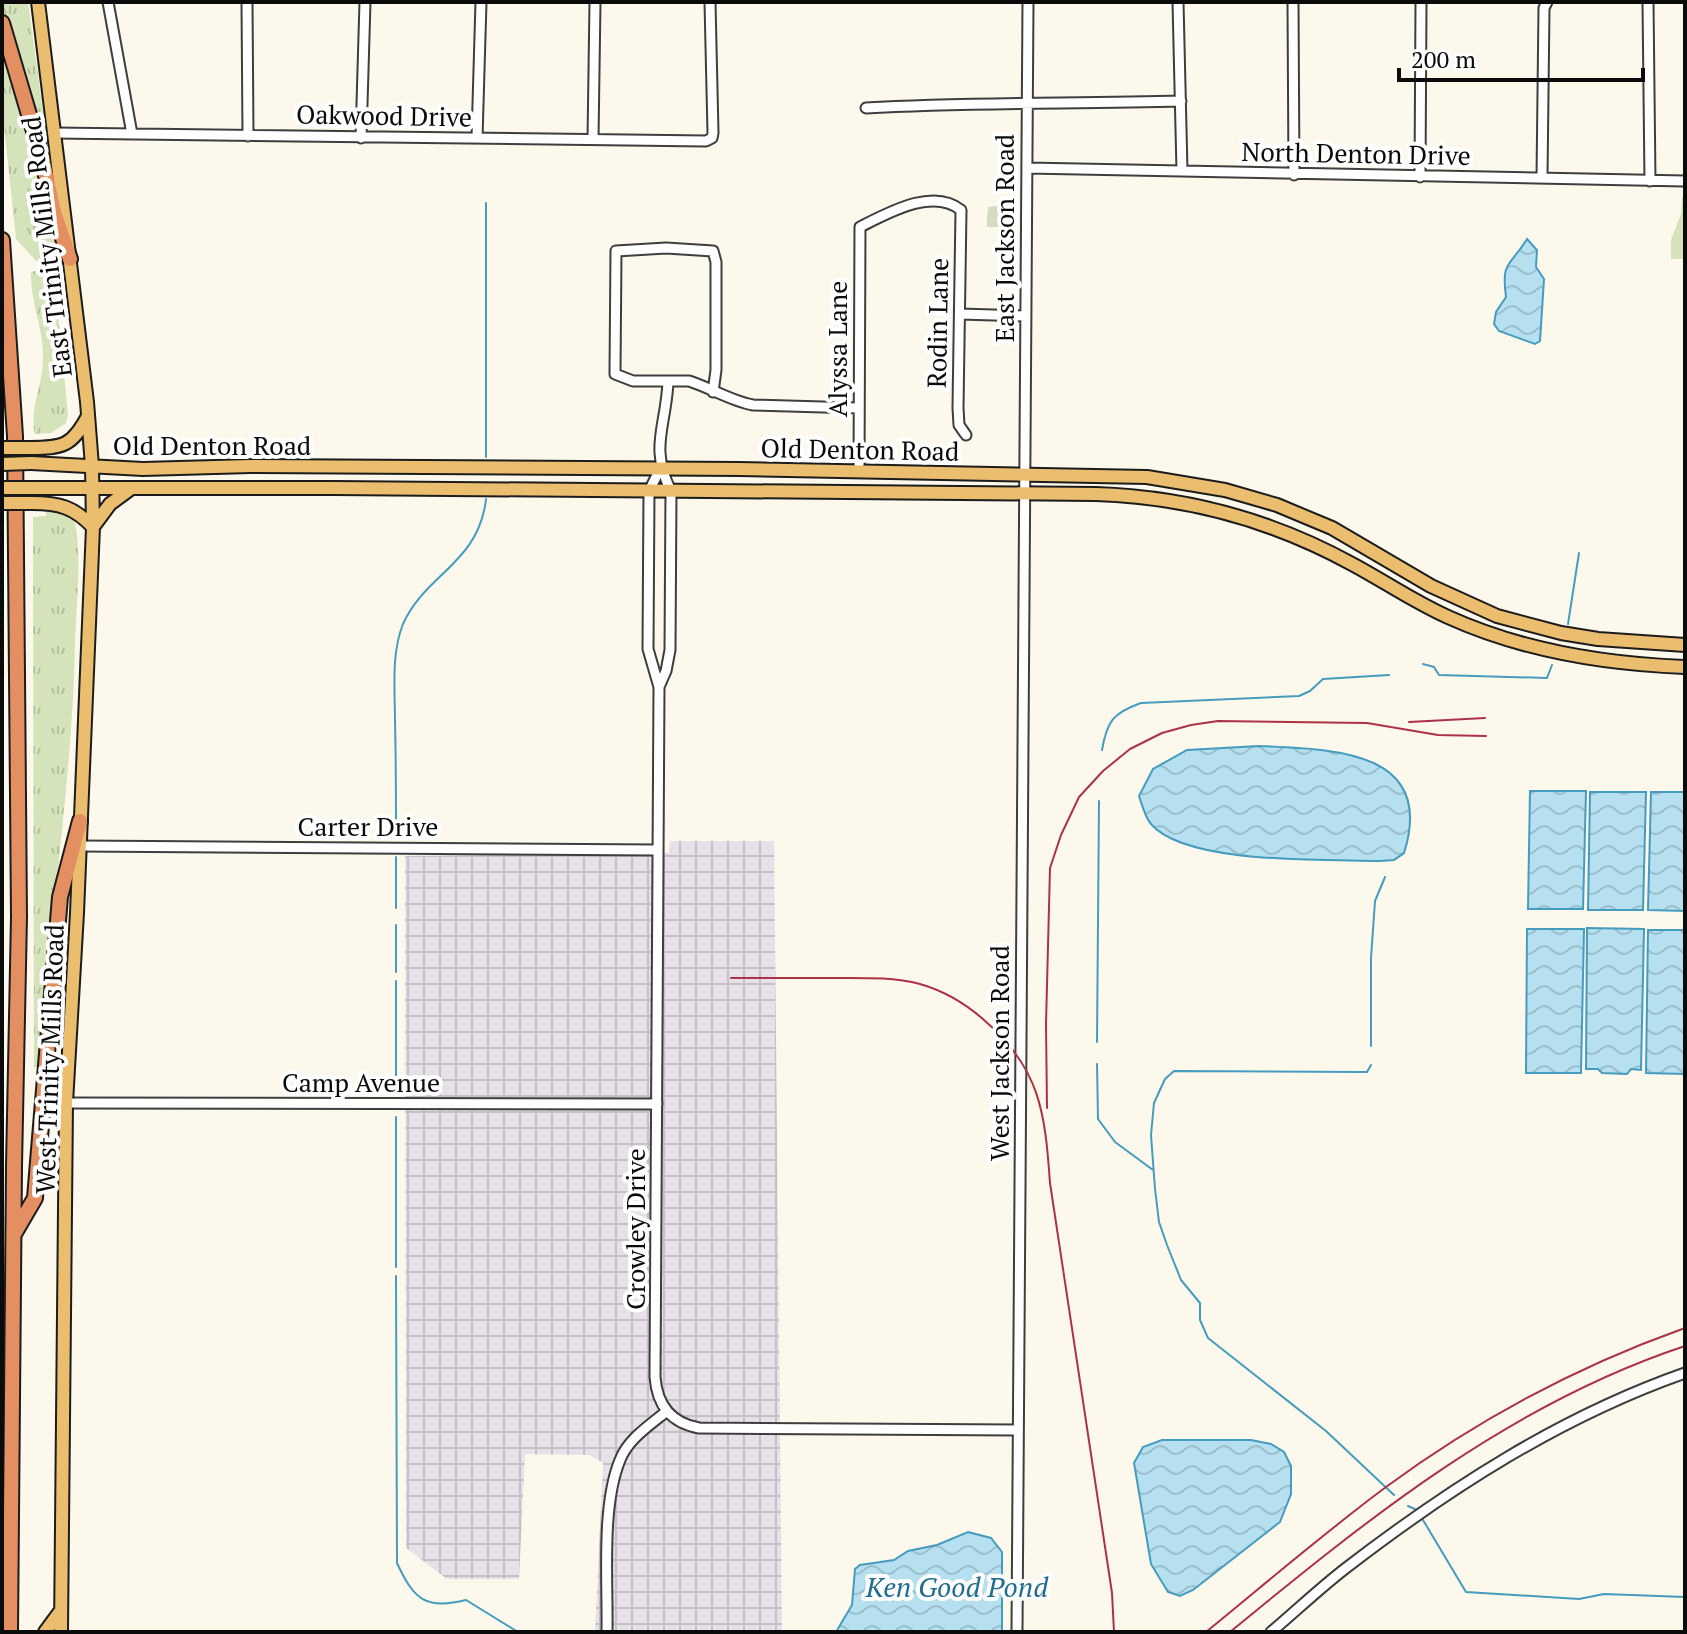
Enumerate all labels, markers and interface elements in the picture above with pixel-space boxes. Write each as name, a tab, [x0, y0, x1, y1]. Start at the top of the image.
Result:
scale bar	[1399, 32, 1643, 82]
text: 200 m	[1411, 43, 1476, 75]
street label: Oakwood Drive	[296, 96, 472, 134]
street label: East Trinity Mills Road	[13, 115, 79, 379]
street label: East Jackson Road	[987, 134, 1021, 342]
street label: North Denton Drive	[1241, 134, 1471, 172]
street label: Rodin Lane	[919, 258, 955, 388]
street label: Alyssa Lane	[820, 281, 854, 417]
street label: Old Denton Road	[113, 428, 311, 462]
street label: Old Denton Road	[760, 430, 960, 468]
street label: Carter Drive	[298, 809, 438, 843]
street label: West Trinity Mills Road	[27, 924, 71, 1194]
street label: West Jackson Road	[982, 945, 1016, 1161]
street label: Camp Avenue	[282, 1065, 440, 1099]
street label: Crowley Drive	[618, 1148, 652, 1310]
water label: Ken Good Pond	[865, 1568, 1049, 1605]

